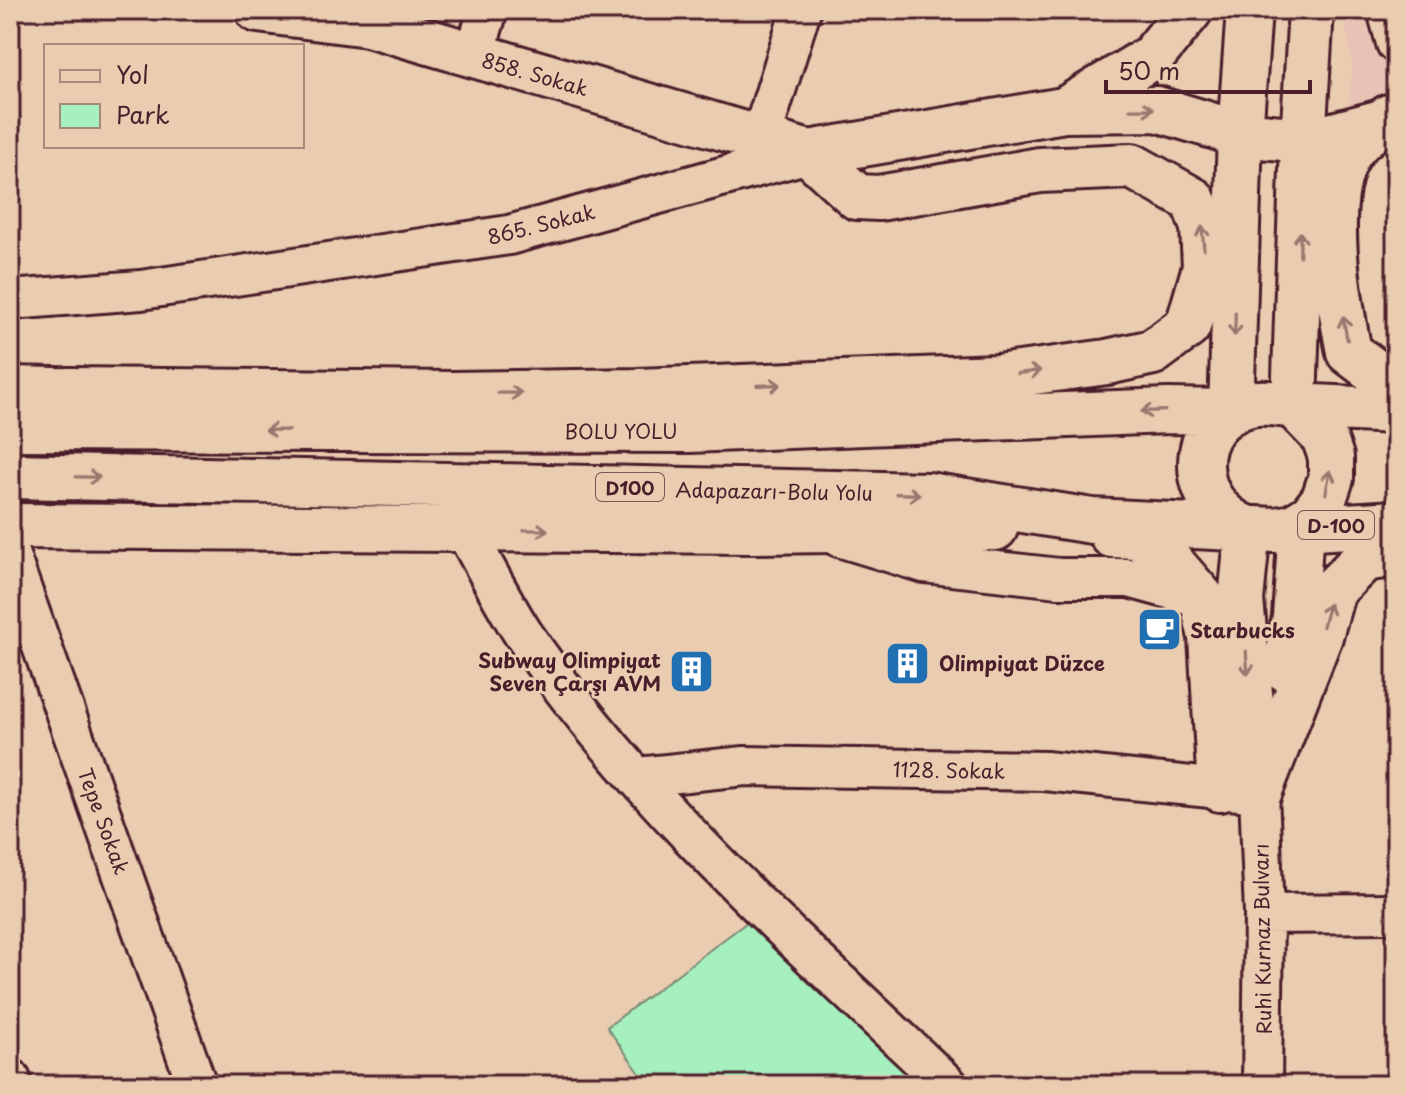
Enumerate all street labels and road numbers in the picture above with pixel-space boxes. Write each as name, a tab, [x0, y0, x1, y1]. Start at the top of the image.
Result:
street label: 858. Sokak	[478, 44, 592, 104]
street label: 865. Sokak	[484, 196, 598, 252]
street label: BOLU YOLU	[564, 416, 678, 446]
road number: D100	[596, 473, 664, 501]
street label: Adapazarı-Bolu Yolu	[675, 474, 873, 508]
road number: D-100	[1298, 511, 1374, 539]
street label: 1128. Sokak	[893, 754, 1005, 786]
street label: Tepe Sokak	[71, 764, 137, 878]
street label: Ruhi Kurnaz Bulvarı	[1245, 843, 1279, 1035]

